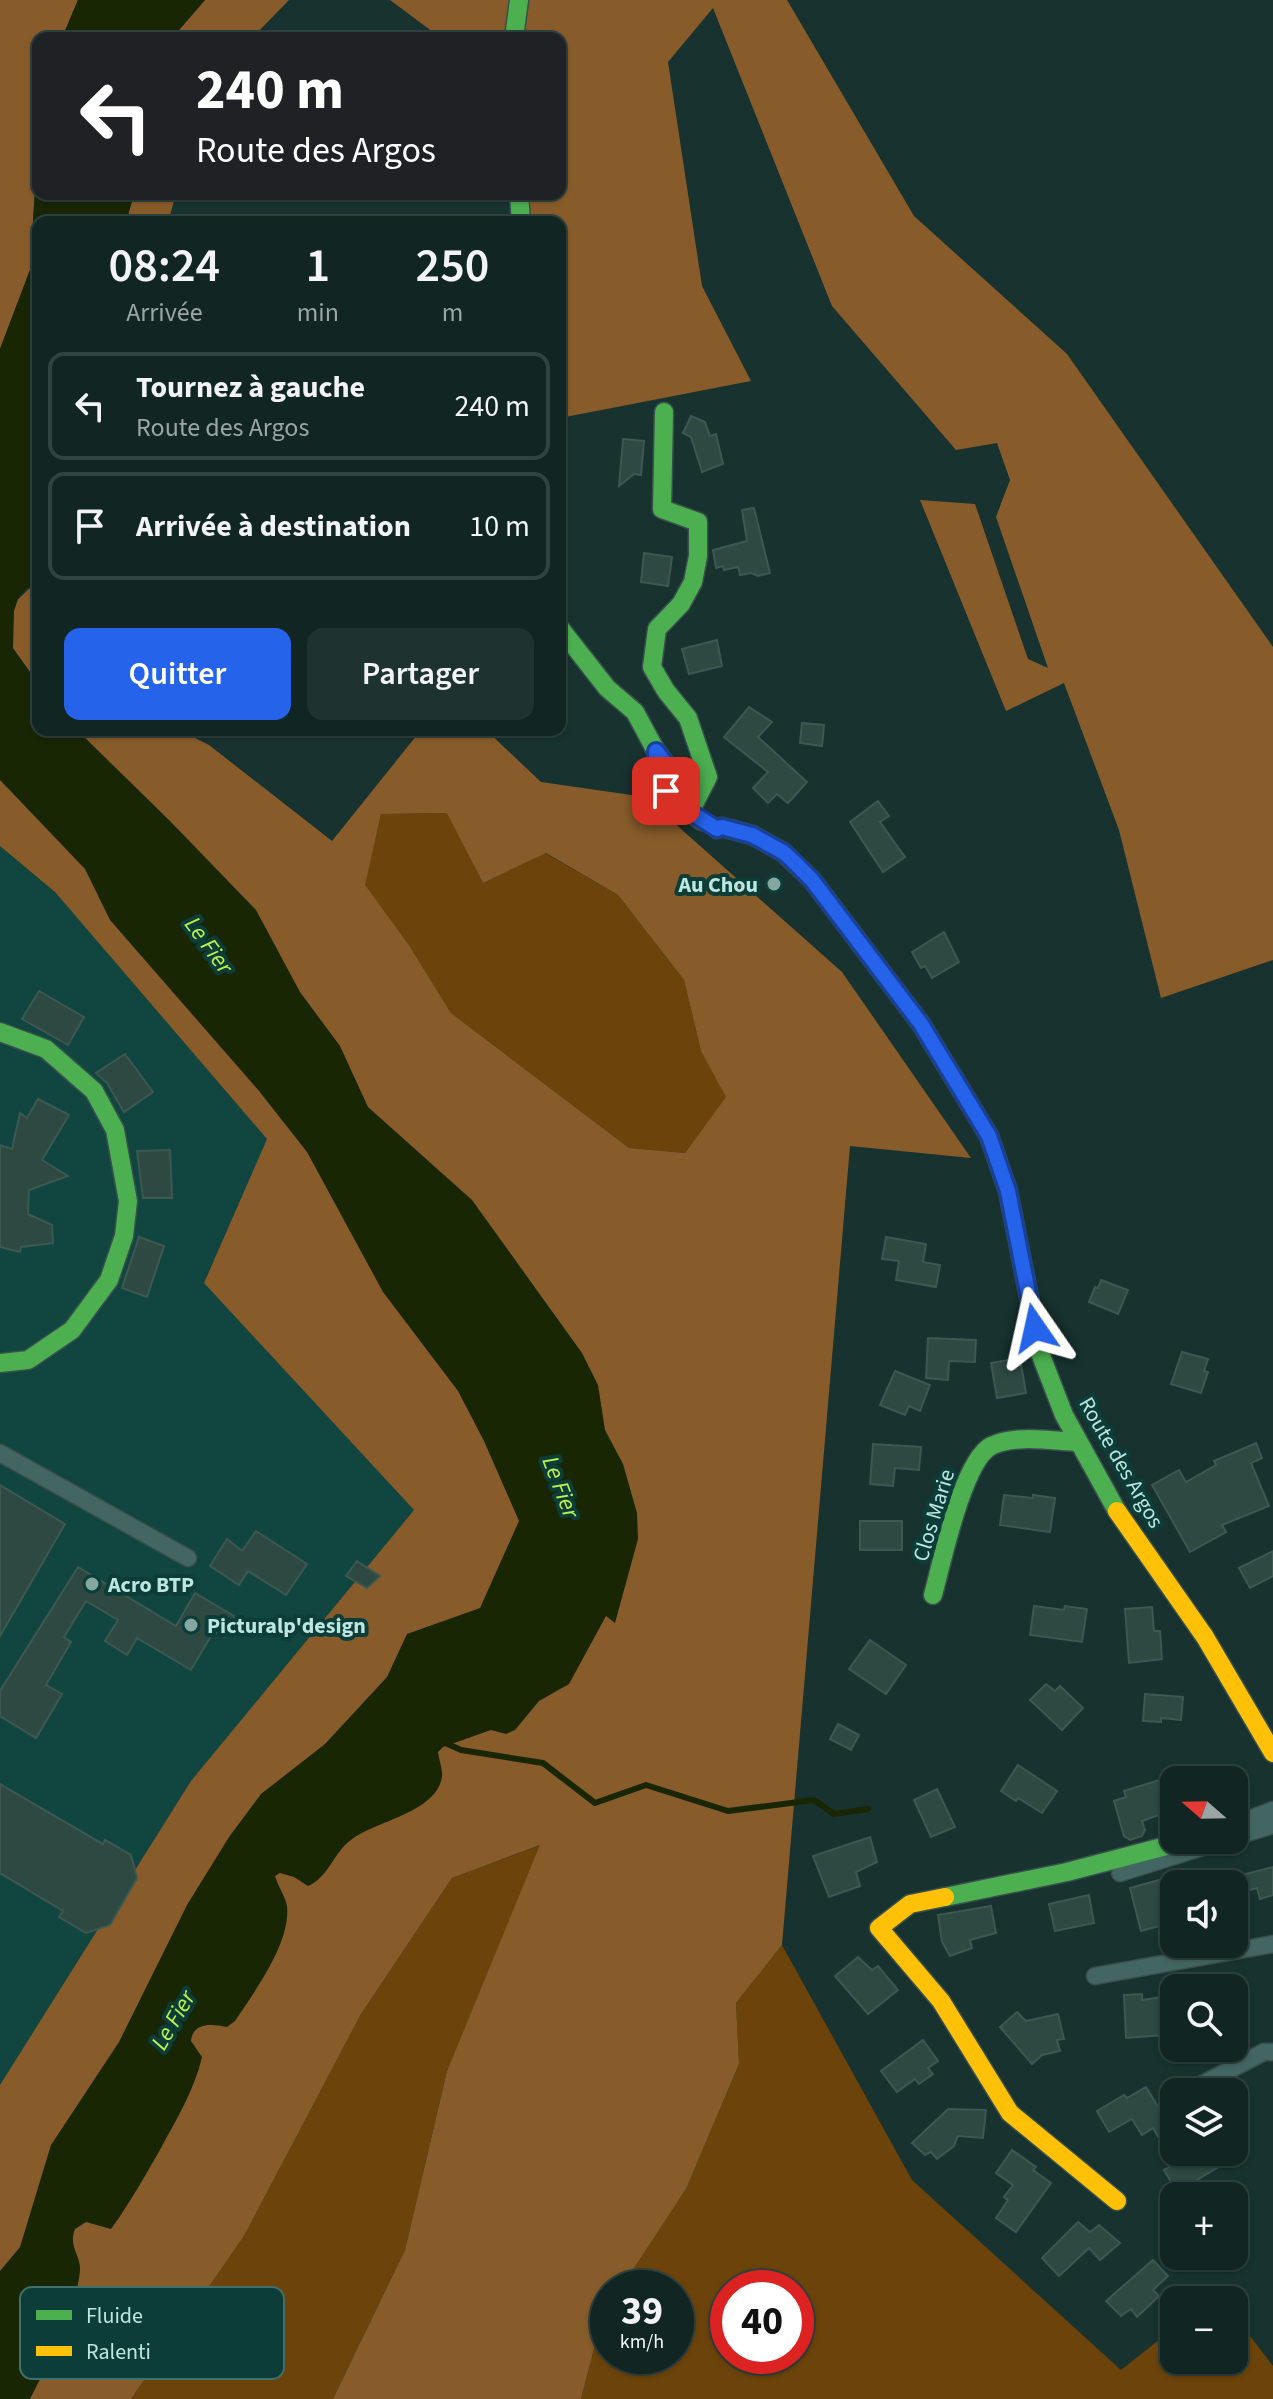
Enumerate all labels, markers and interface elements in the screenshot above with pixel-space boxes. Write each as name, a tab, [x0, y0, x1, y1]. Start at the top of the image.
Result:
text: 240 m	[196, 51, 344, 130]
icon: left	[64, 64, 168, 168]
text: Route des Argos	[196, 125, 436, 176]
text: 08:24	[109, 232, 220, 300]
text: 1	[306, 232, 330, 300]
text: 250	[416, 232, 489, 300]
text: Arrivée	[126, 294, 203, 331]
text: min	[297, 294, 339, 331]
text: m	[442, 294, 463, 331]
text: Tournez à gauche	[136, 366, 365, 409]
icon: left	[68, 384, 112, 428]
text: 240 m	[454, 385, 530, 428]
text: Route des Argos	[136, 409, 309, 446]
icon: arrive	[68, 504, 112, 548]
text: Arrivée à destination	[136, 505, 411, 548]
text: 10 m	[469, 505, 530, 548]
button: Quitter	[64, 628, 291, 720]
button: Partager	[307, 628, 534, 720]
pin	[632, 757, 700, 825]
icon: arrive	[644, 769, 688, 813]
place label: Au Chou	[677, 869, 758, 901]
marker: Au Chou	[765, 875, 783, 893]
water label: Le Fier	[176, 909, 243, 983]
position arrow	[993, 1286, 1077, 1370]
street label: Route des Argos	[1071, 1391, 1172, 1534]
water label: Le Fier	[533, 1451, 589, 1525]
street label: Clos Marie	[905, 1465, 963, 1565]
place label: Acro BTP	[107, 1569, 194, 1601]
marker: Acro BTP	[83, 1575, 101, 1593]
place label: Picturalp'design	[207, 1610, 366, 1642]
marker: Picturalp'design	[182, 1616, 200, 1634]
north arrow	[1160, 1766, 1248, 1854]
map controls	[1160, 1766, 1248, 2374]
button: sound	[1160, 1870, 1248, 1958]
button: search	[1160, 1974, 1248, 2062]
water label: Le Fier	[142, 1982, 205, 2057]
button: layers	[1160, 2078, 1248, 2166]
button: +	[1160, 2182, 1248, 2270]
speed limit sign: 40	[710, 2270, 814, 2374]
text: 39	[621, 2283, 663, 2340]
button: −	[1160, 2286, 1248, 2374]
legend	[20, 2287, 284, 2379]
text: Fluide	[86, 2300, 143, 2332]
text: km/h	[620, 2328, 664, 2356]
text: Ralenti	[86, 2336, 151, 2368]

